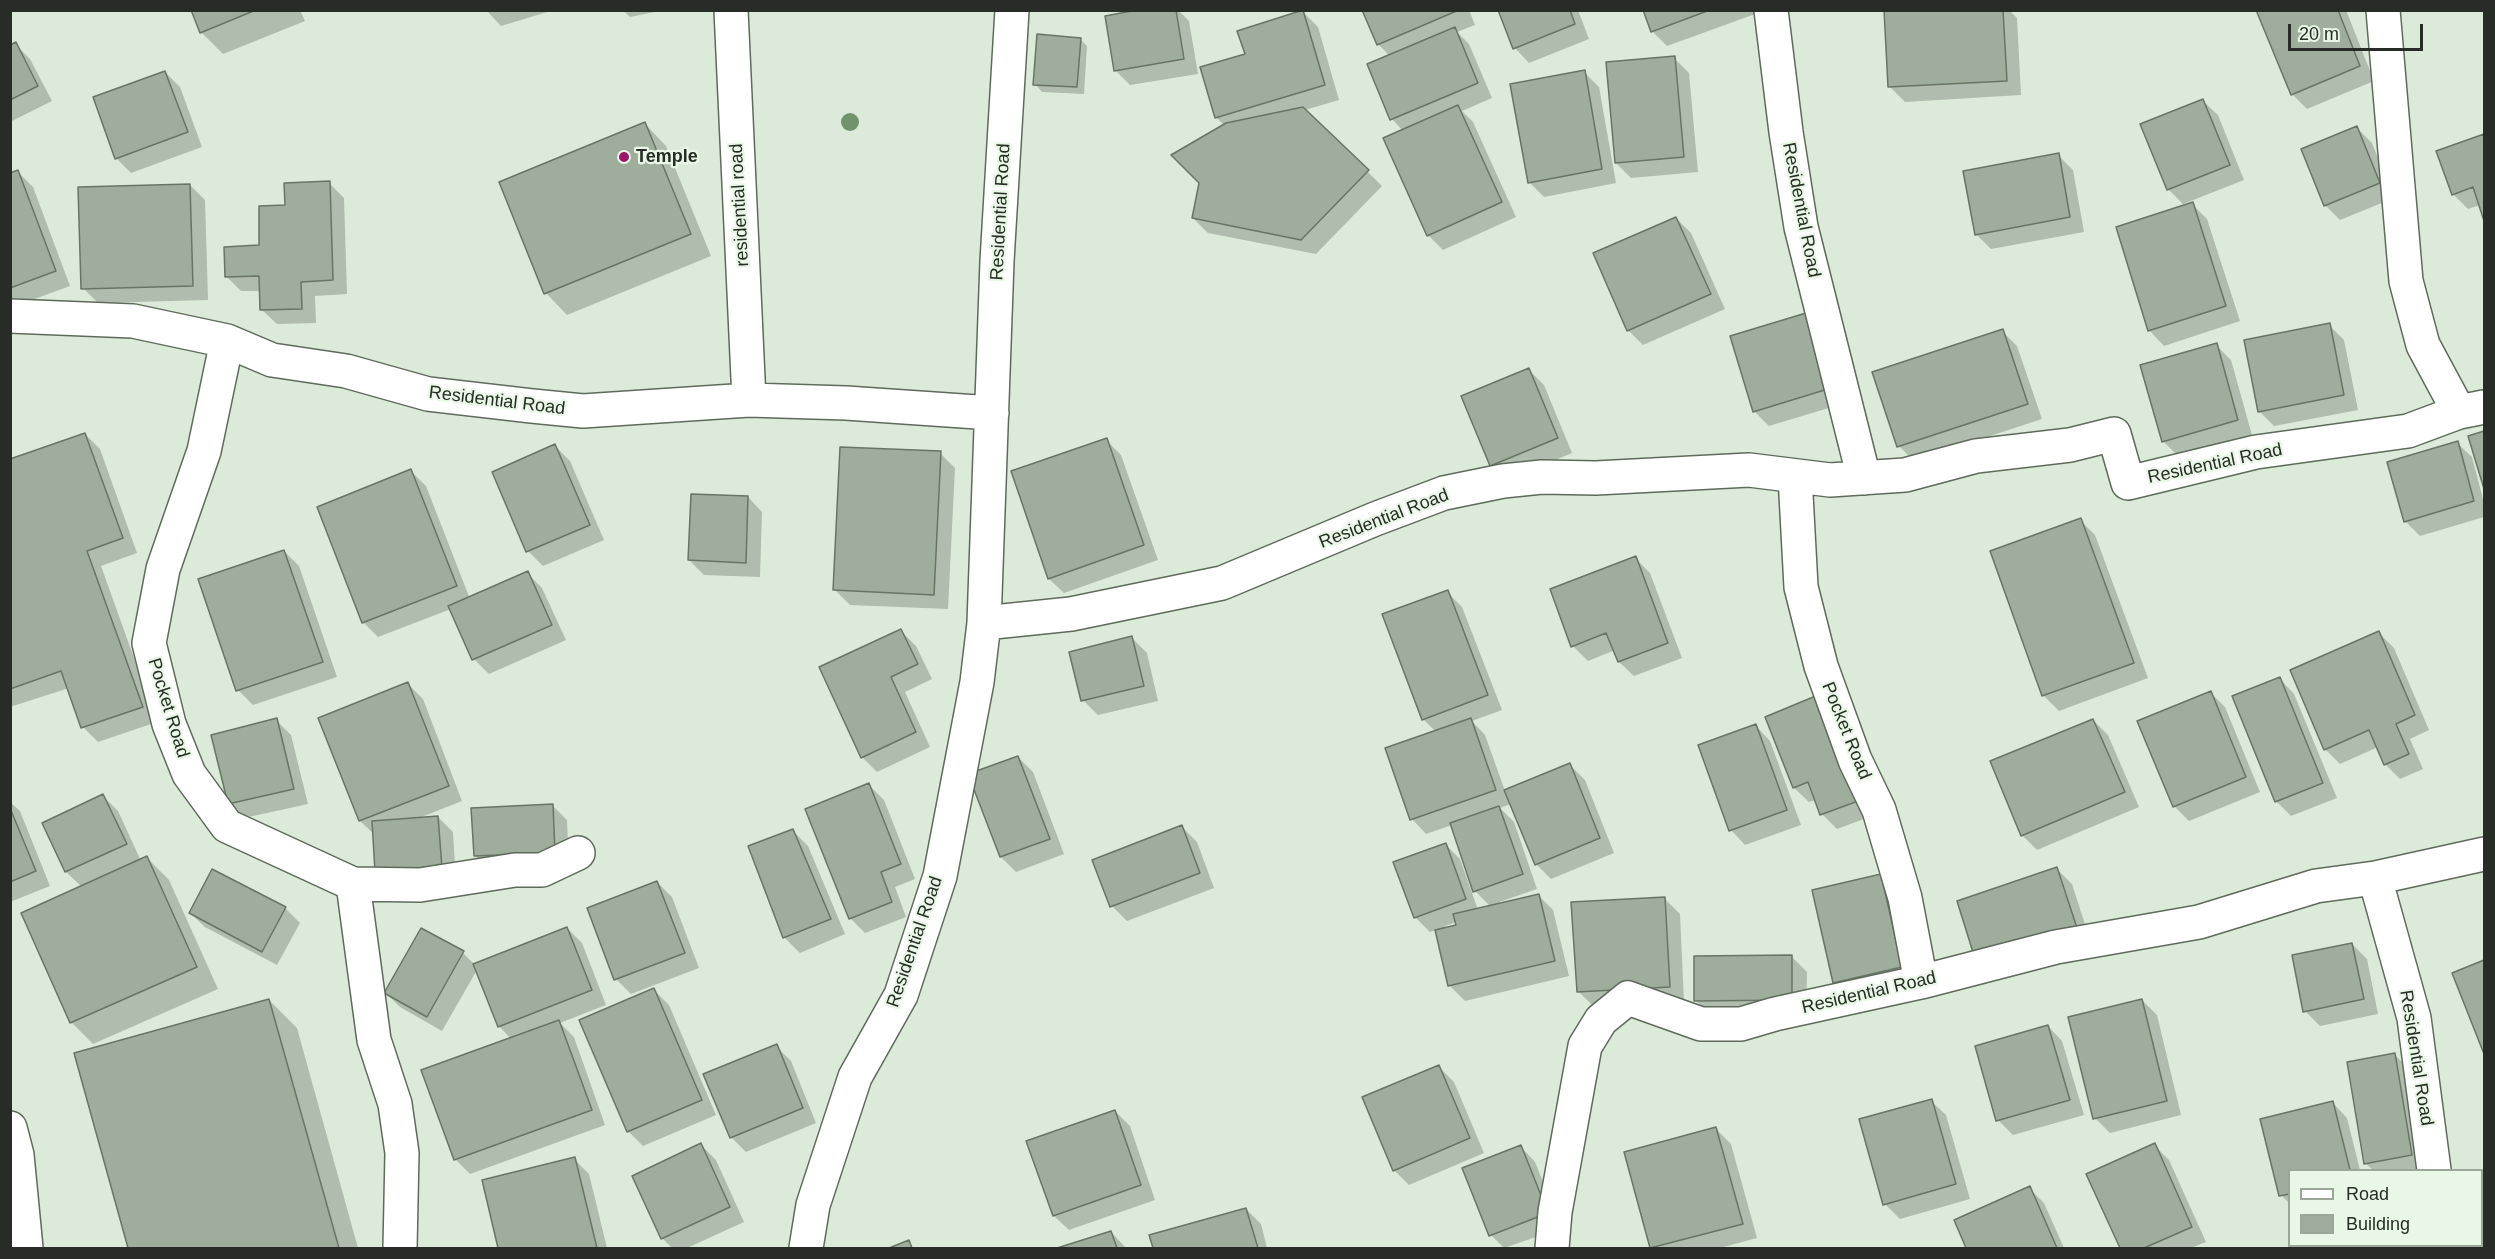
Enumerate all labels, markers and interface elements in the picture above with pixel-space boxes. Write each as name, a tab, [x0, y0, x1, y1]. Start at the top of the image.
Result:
scale bar	[2291, 12, 2426, 50]
text: 20 m	[2299, 24, 2339, 44]
street label: Residential Road	[1777, 141, 1825, 279]
street label: residential road	[726, 143, 754, 267]
street label: Residential Road	[987, 143, 1015, 281]
place label: Temple	[636, 146, 698, 168]
marker: Temple	[617, 150, 631, 164]
street label: Residential Road	[428, 382, 566, 420]
street label: Residential Road	[2146, 439, 2284, 489]
street label: Residential Road	[1316, 484, 1452, 554]
street label: Pocket Road	[143, 656, 193, 760]
street label: Pocket Road	[1817, 679, 1875, 783]
street label: Residential Road	[882, 874, 948, 1010]
street label: Residential Road	[1800, 967, 1938, 1019]
street label: Residential Road	[2395, 989, 2437, 1127]
legend	[2288, 1169, 2483, 1247]
text: Road	[2346, 1184, 2389, 1204]
text: Building	[2346, 1214, 2410, 1234]

